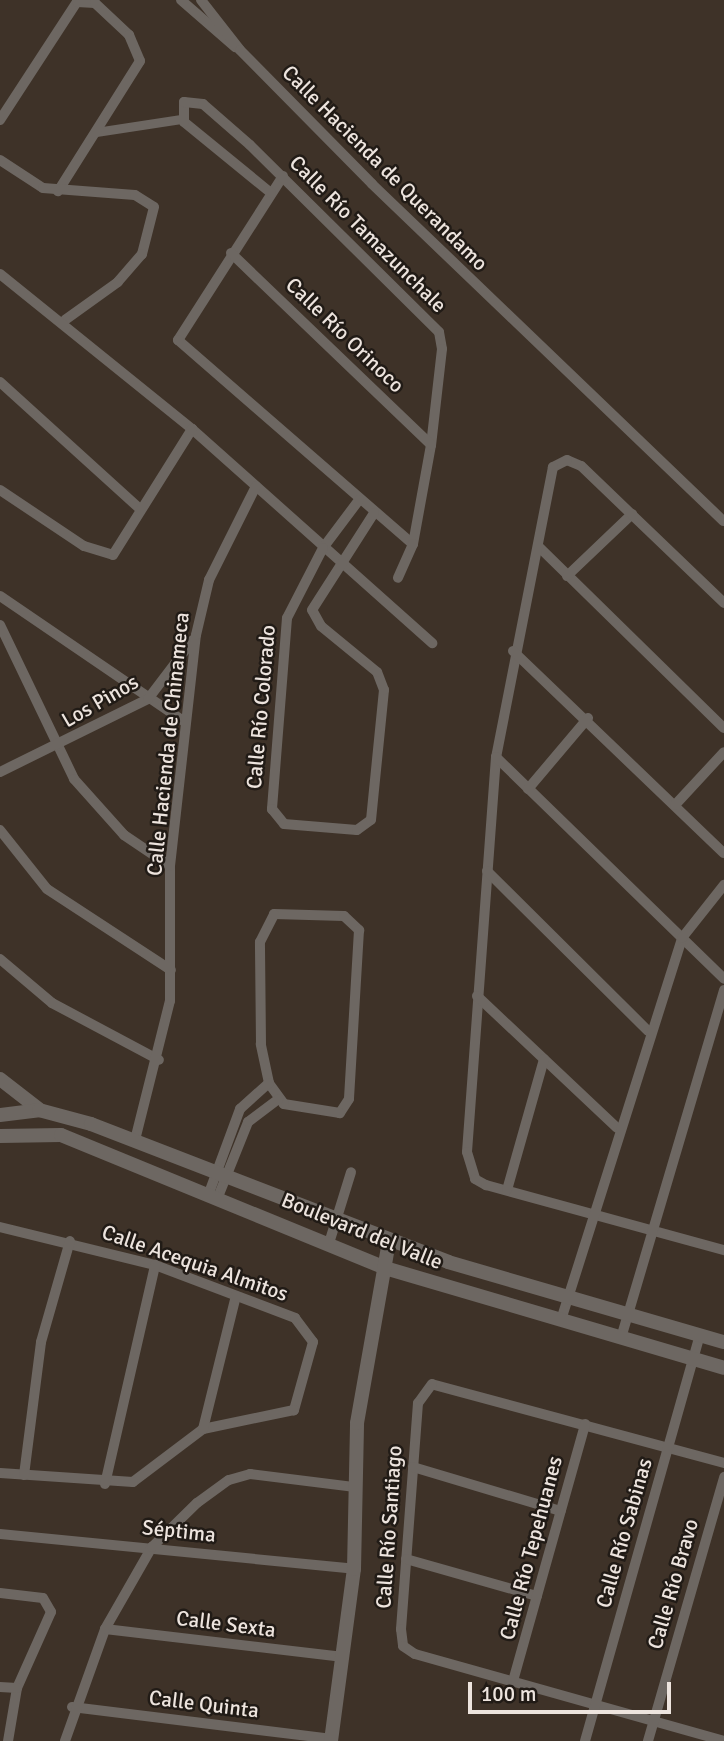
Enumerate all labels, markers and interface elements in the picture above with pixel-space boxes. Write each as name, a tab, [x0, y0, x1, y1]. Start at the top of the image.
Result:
street label: Calle Hacienda de Querandamo	[277, 60, 493, 276]
street label: Calle Río Tamazunchale	[284, 150, 452, 318]
street label: Calle Río Orinoco	[281, 272, 409, 398]
street label: Calle Hacienda de Chinameca	[142, 611, 194, 877]
street label: Calle Río Colorado	[241, 624, 281, 790]
street label: Los Pinos	[57, 669, 143, 733]
street label: Boulevard del Valle	[278, 1187, 446, 1275]
street label: Calle Acequia Almitos	[99, 1219, 291, 1307]
street label: Calle Río Santiago	[371, 1445, 407, 1609]
street label: Calle Río Tepehuanes	[494, 1453, 568, 1643]
street label: Calle Río Sabinas	[591, 1455, 657, 1611]
street label: Séptima	[141, 1515, 217, 1547]
street label: Calle Río Bravo	[642, 1516, 704, 1652]
street label: Calle Sexta	[175, 1605, 277, 1643]
scale bar	[472, 1668, 675, 1712]
text: 100 m	[481, 1681, 536, 1707]
street label: Calle Quinta	[148, 1685, 260, 1723]

